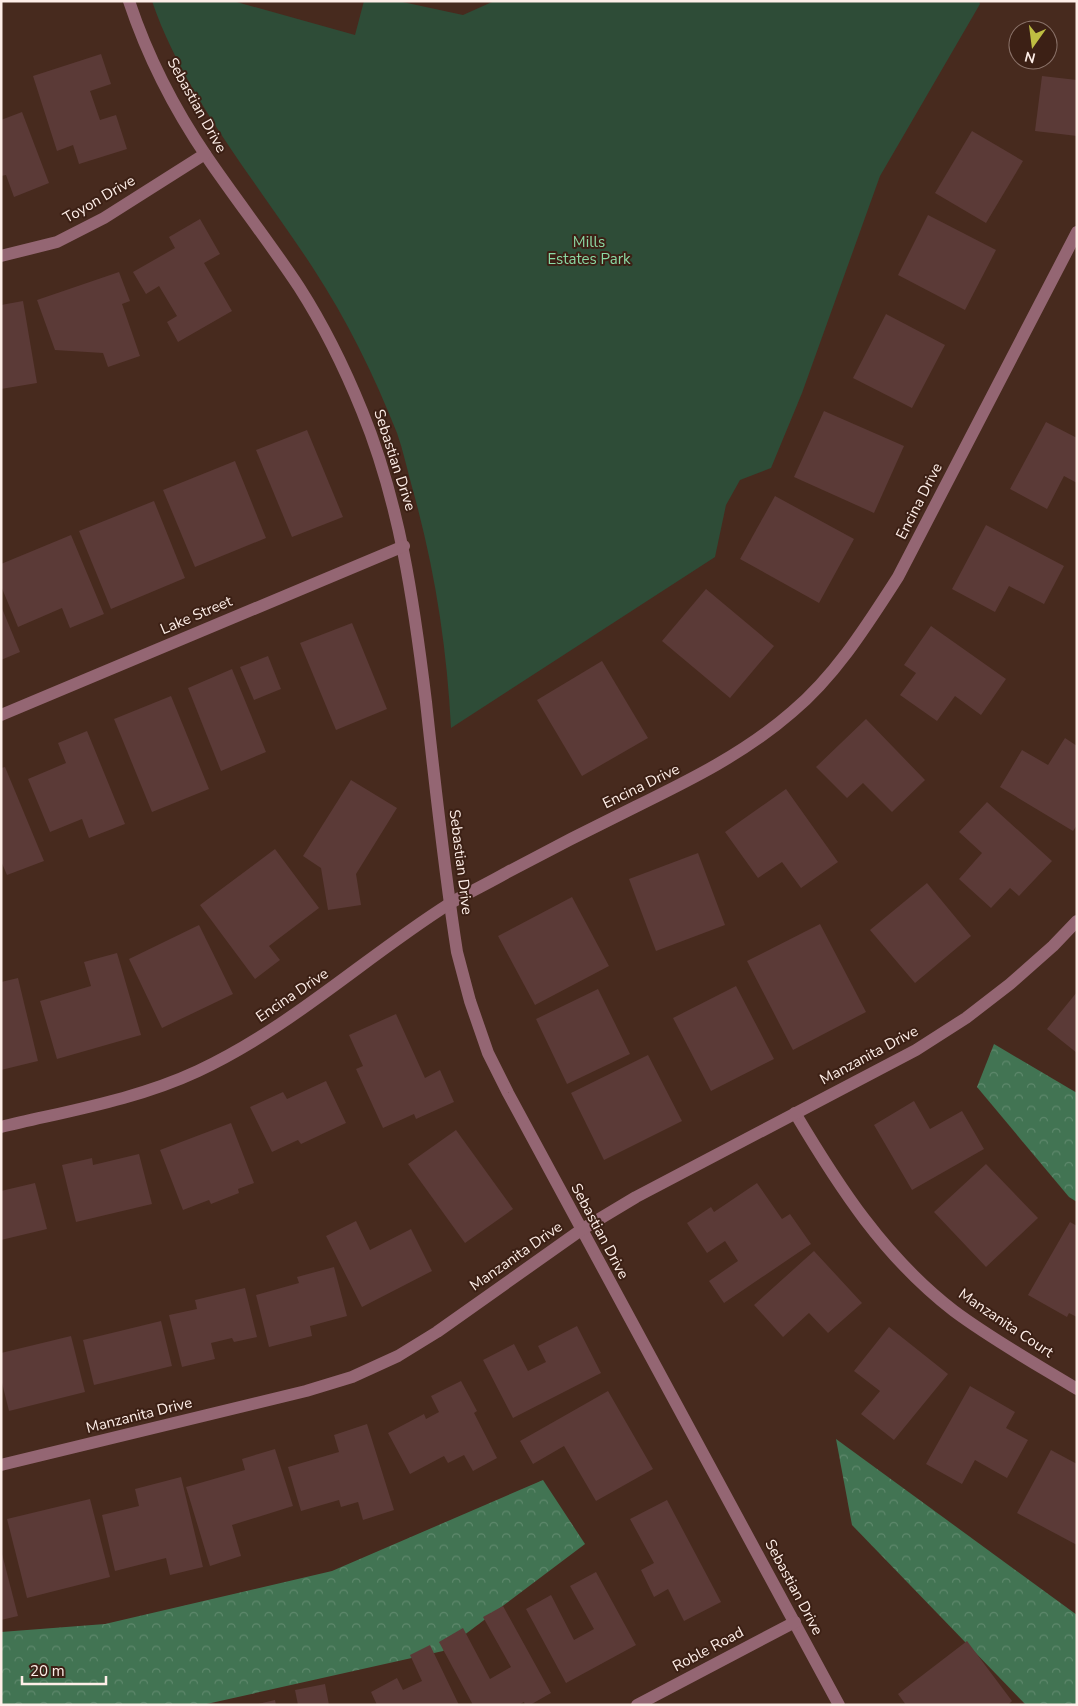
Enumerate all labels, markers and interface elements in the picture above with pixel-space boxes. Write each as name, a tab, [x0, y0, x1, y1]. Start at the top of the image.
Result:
north arrow	[1008, 20, 1058, 70]
text: N	[1023, 47, 1037, 68]
street label: Sebastian Drive	[163, 54, 231, 156]
street label: Toyon Drive	[59, 170, 139, 228]
park label: Mills Estates Park	[547, 232, 631, 269]
street label: Sebastian Drive	[369, 407, 421, 513]
street label: Encina Drive	[891, 459, 947, 543]
street label: Lake Street	[157, 591, 236, 639]
street label: Encina Drive	[599, 759, 683, 813]
street label: Sebastian Drive	[445, 808, 477, 916]
street label: Encina Drive	[252, 963, 332, 1027]
street label: Manzanita Drive	[816, 1021, 922, 1089]
street label: Sebastian Drive	[566, 1180, 634, 1282]
street label: Manzanita Drive	[466, 1217, 566, 1295]
street label: Manzanita Court	[955, 1284, 1058, 1363]
street label: Manzanita Drive	[84, 1392, 194, 1438]
street label: Sebastian Drive	[760, 1536, 828, 1638]
street label: Roble Road	[669, 1622, 747, 1676]
scale bar	[22, 1654, 106, 1686]
text: 20 m	[30, 1661, 65, 1681]

